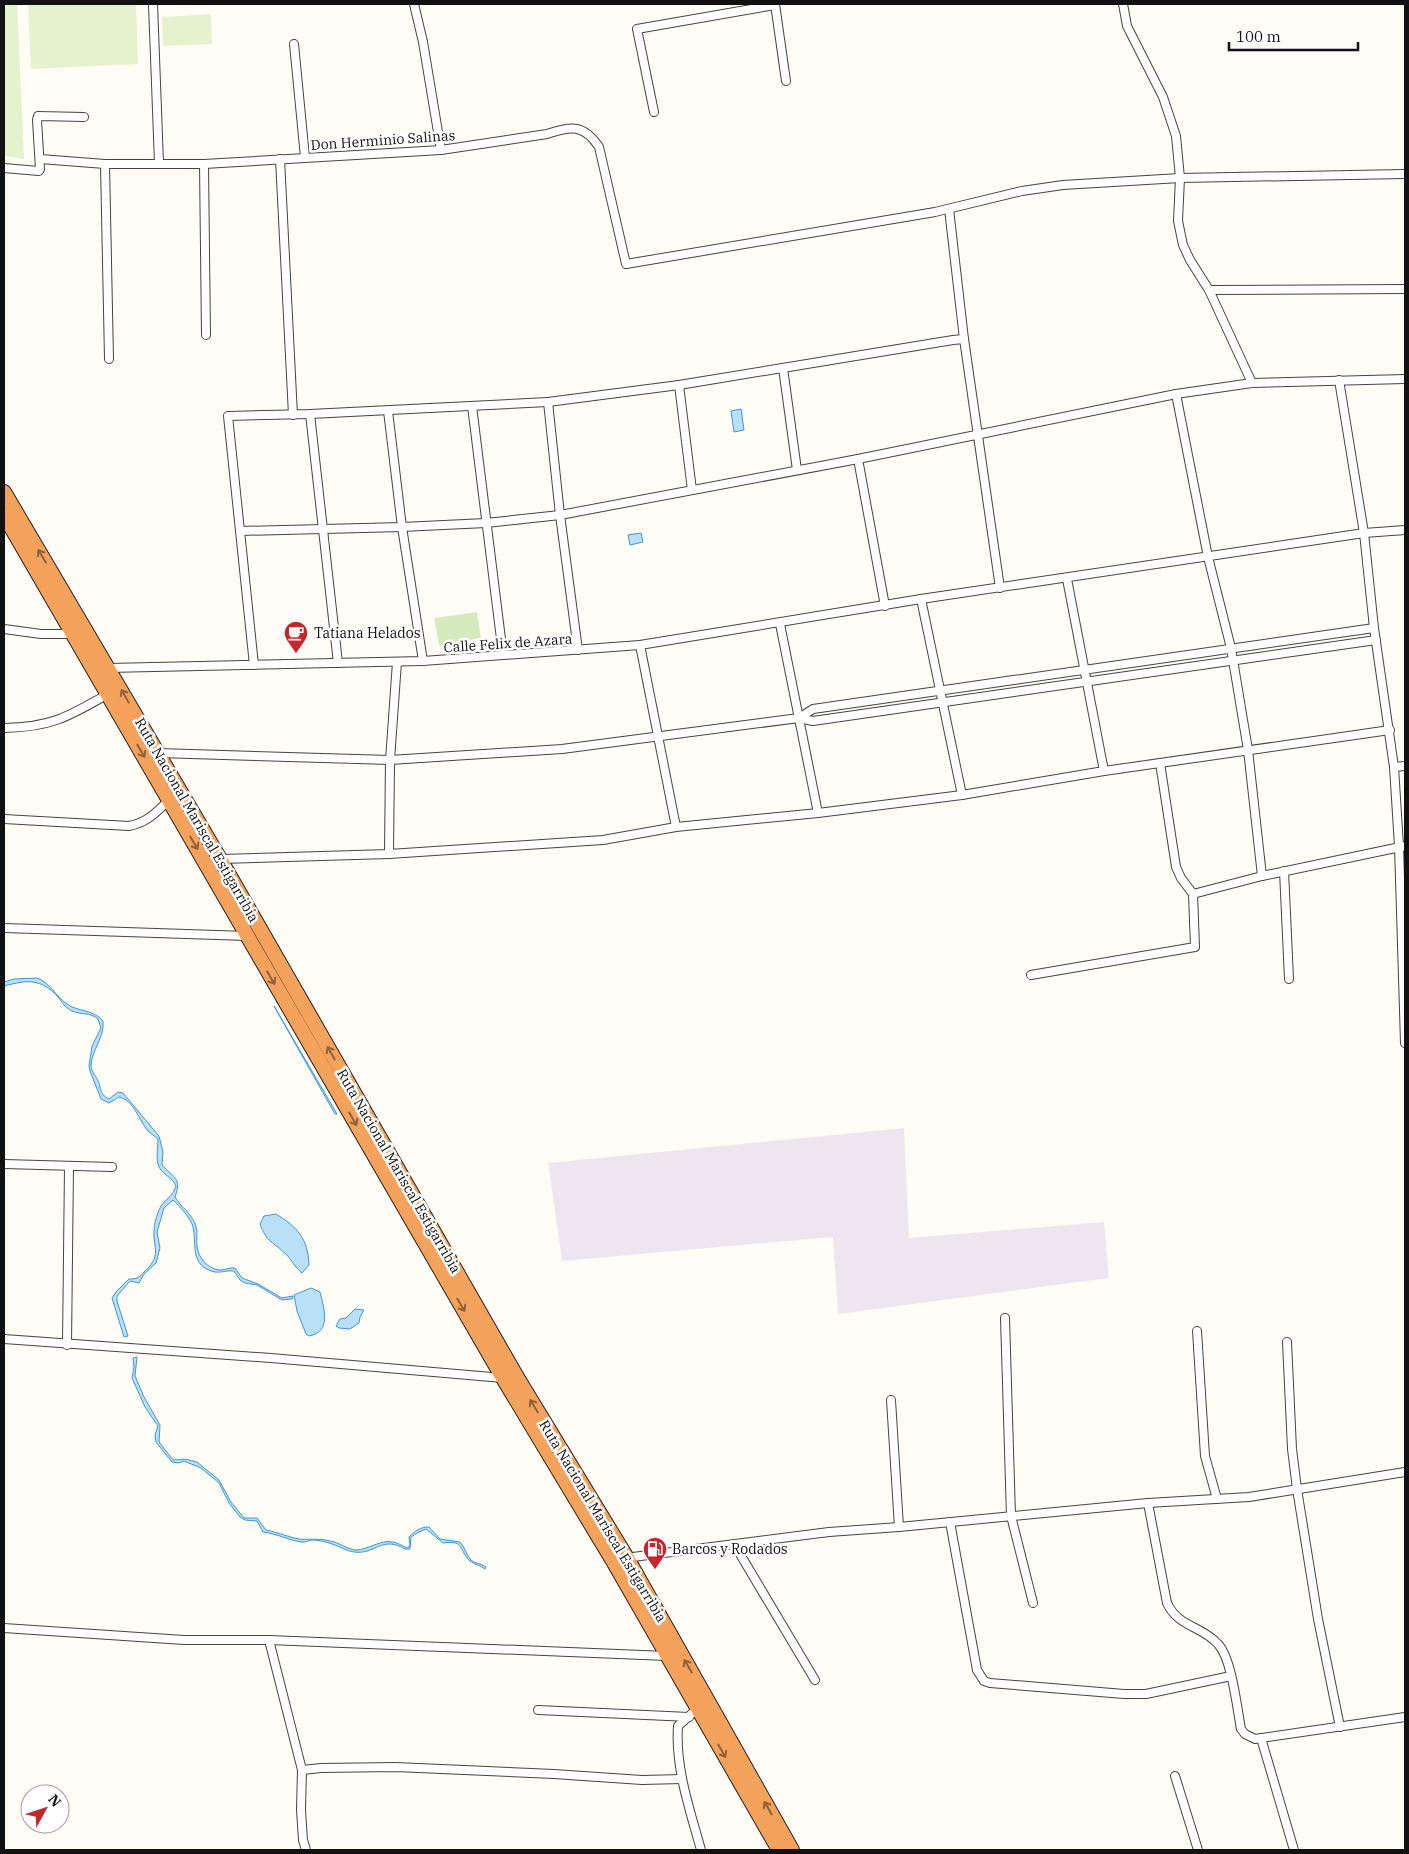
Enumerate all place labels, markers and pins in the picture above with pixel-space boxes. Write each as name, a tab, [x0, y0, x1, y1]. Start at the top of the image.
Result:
cafe icon: Tatiana Helados	[283, 620, 309, 654]
place label: Tatiana Helados	[314, 624, 421, 642]
fuel station icon: Barcos y Rodados	[642, 1536, 668, 1570]
place label: Barcos y Rodados	[672, 1540, 788, 1558]

